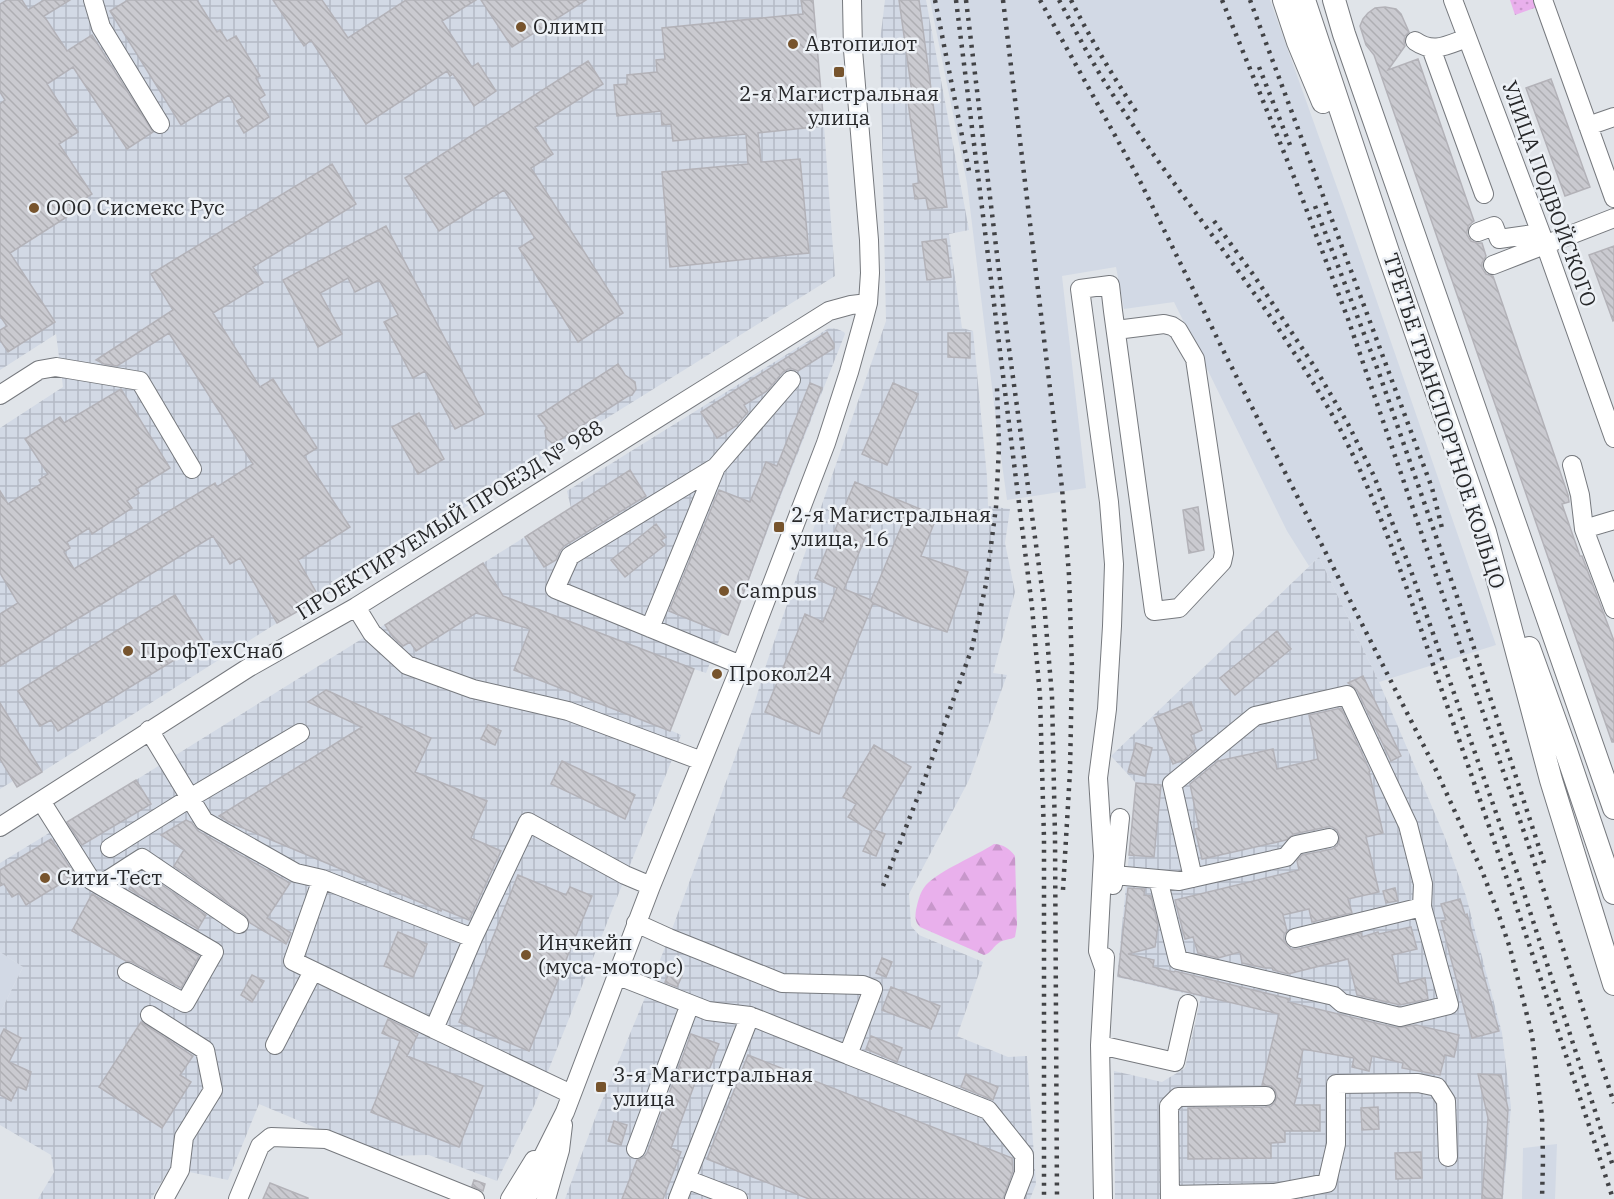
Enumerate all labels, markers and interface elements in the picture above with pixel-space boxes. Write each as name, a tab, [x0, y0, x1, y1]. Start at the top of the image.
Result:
place label: Олимп	[533, 12, 604, 40]
marker: Олимп	[514, 20, 528, 34]
place label: Автопилот	[805, 29, 917, 57]
marker: Автопилот	[786, 37, 800, 51]
marker: 2-я Магистральная улица	[832, 65, 846, 79]
street label: УЛИЦА ПОДВОЙСКОГО	[1496, 77, 1604, 311]
place label: 2-я Магистральная улица	[739, 79, 939, 131]
place label: ООО Сисмекс Рус	[46, 193, 225, 221]
marker: ООО Сисмекс Рус	[27, 201, 41, 215]
street label: ТРЕТЬЕ ТРАНСПОРТНОЕ КОЛЬЦО	[1377, 249, 1513, 592]
street label: ПРОЕКТИРУЕМЫЙ ПРОЕЗД № 988	[291, 413, 608, 626]
place label: 2-я Магистральная улица, 16	[791, 500, 991, 552]
marker: 2-я Магистральная улица, 16	[772, 520, 786, 534]
place label: Campus	[736, 576, 817, 604]
marker: Campus	[717, 584, 731, 598]
place label: ПрофТехСнаб	[140, 636, 283, 664]
marker: ПрофТехСнаб	[121, 644, 135, 658]
place label: Прокол24	[729, 659, 832, 687]
marker: Прокол24	[710, 667, 724, 681]
place label: Сити-Тест	[57, 863, 162, 891]
marker: Сити-Тест	[38, 871, 52, 885]
place label: Инчкейп (муса-моторс)	[538, 928, 683, 980]
marker: Инчкейп (муса-моторс)	[519, 948, 533, 962]
place label: 3-я Магистральная улица	[613, 1060, 813, 1112]
marker: 3-я Магистральная улица	[594, 1080, 608, 1094]

